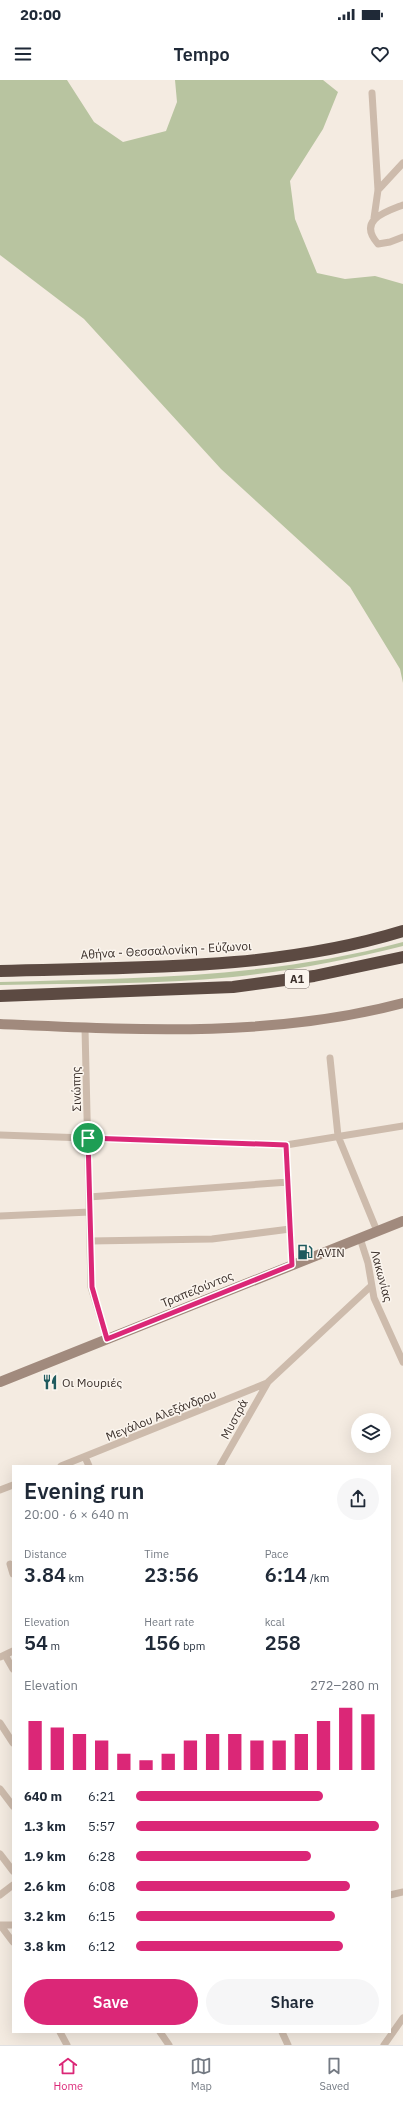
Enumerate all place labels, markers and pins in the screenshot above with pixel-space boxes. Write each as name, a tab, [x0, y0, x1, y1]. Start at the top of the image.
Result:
pin	[71, 1121, 105, 1155]
fuel station icon: AVIN	[296, 1243, 314, 1261]
place label: AVIN	[317, 1245, 345, 1260]
restaurant icon: Οι Μουριές	[41, 1373, 59, 1391]
place label: Οι Μουριές	[62, 1375, 123, 1390]

